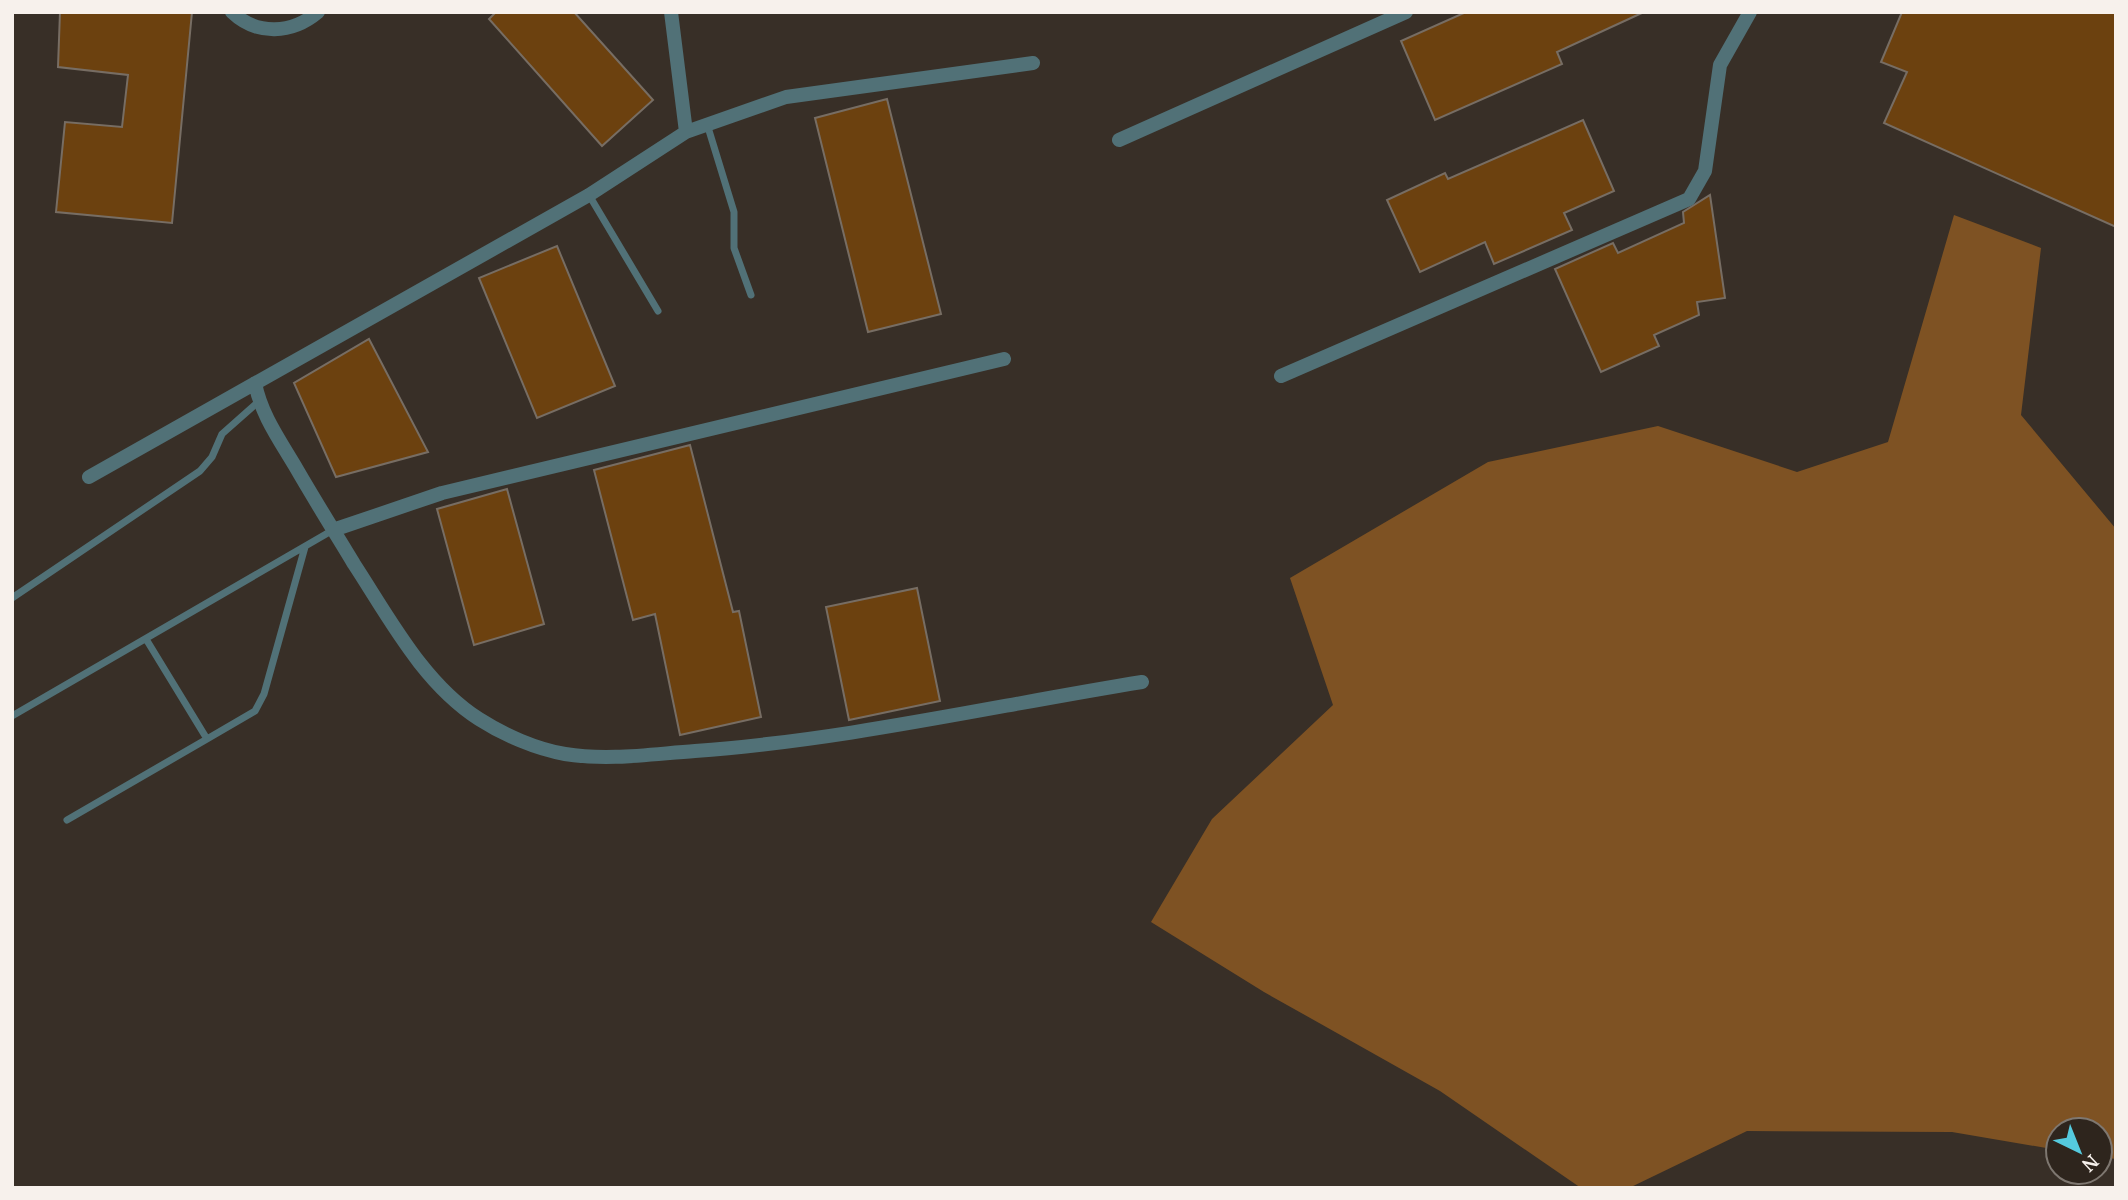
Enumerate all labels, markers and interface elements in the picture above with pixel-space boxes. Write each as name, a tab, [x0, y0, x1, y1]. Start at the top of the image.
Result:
north arrow	[2044, 1116, 2114, 1186]
text: N	[2077, 1150, 2105, 1178]

